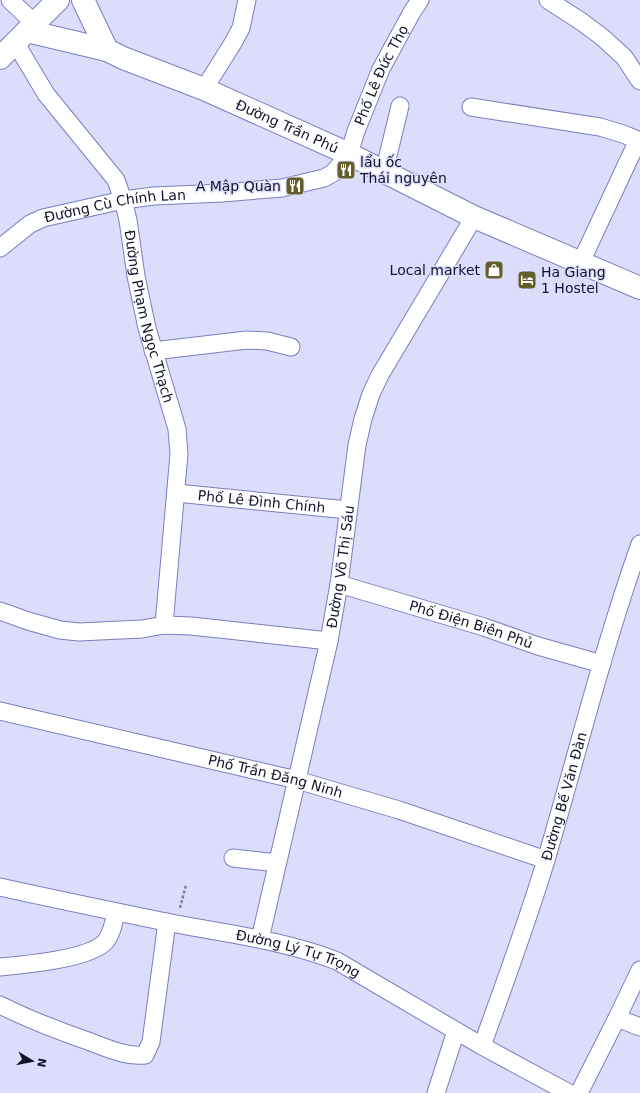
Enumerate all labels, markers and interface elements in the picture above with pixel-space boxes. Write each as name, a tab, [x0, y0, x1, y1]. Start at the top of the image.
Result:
street label: Phố Lê Đức Thọ	[351, 22, 411, 128]
street label: Đường Trần Phú	[233, 96, 341, 156]
place label: lẩu ốc Thái nguyên	[359, 154, 447, 186]
restaurant icon: lẩu ốc Thái nguyên	[335, 159, 357, 181]
restaurant icon: A Mập Quàn	[284, 175, 306, 197]
place label: A Mập Quàn	[196, 178, 281, 194]
street label: Đường Cù Chính Lan	[43, 187, 186, 225]
street label: Đường Phạm Ngọc Thạch	[122, 229, 177, 405]
shop icon: Local market	[483, 259, 505, 281]
place label: Local market	[390, 262, 481, 278]
place label: Ha Giang 1 Hostel	[541, 264, 606, 296]
hotel icon: Ha Giang 1 Hostel	[516, 269, 538, 291]
street label: Phố Lê Đình Chính	[197, 487, 326, 516]
street label: Đường Võ Thị Sáu	[323, 504, 357, 630]
street label: Phố Điện Biên Phủ	[407, 597, 535, 652]
street label: Đường Bế Văn Đàn	[538, 730, 590, 862]
street label: Phố Trần Đăng Ninh	[206, 752, 345, 801]
street label: Đường Lý Tự Trọng	[235, 927, 363, 981]
north arrow	[12, 1041, 52, 1081]
text: N	[34, 1057, 49, 1068]

